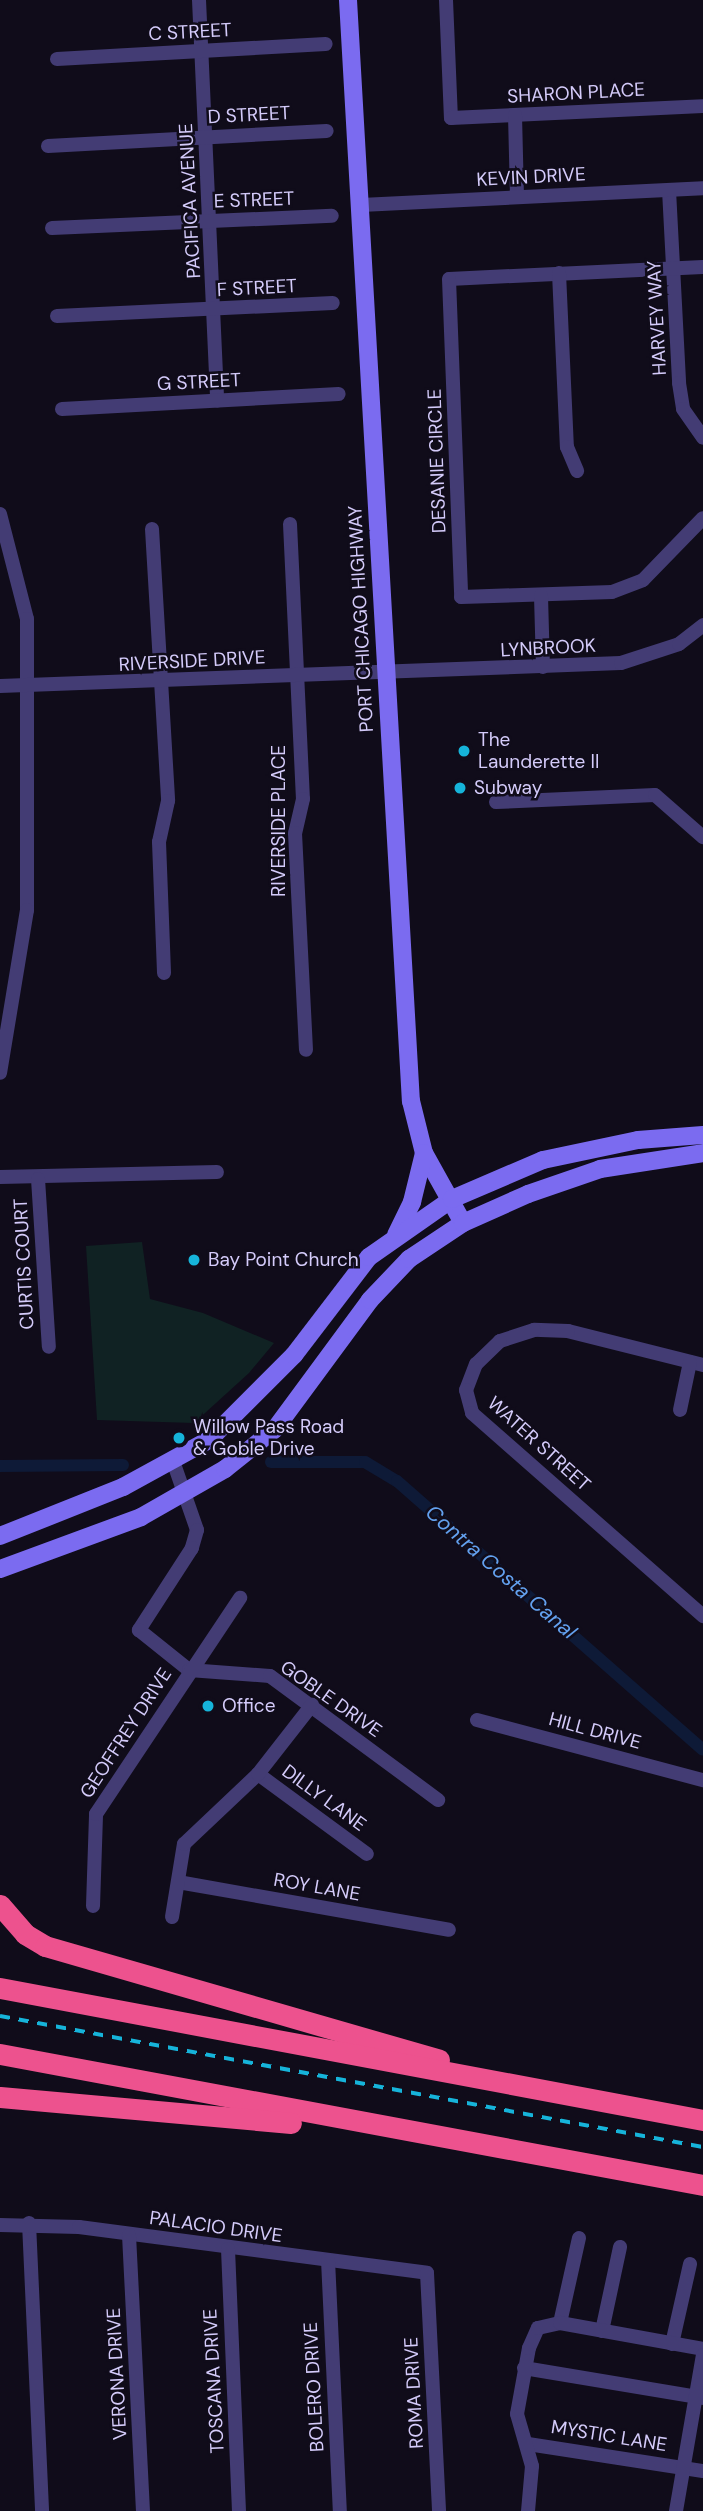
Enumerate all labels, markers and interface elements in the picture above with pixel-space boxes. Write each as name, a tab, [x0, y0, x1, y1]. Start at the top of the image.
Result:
street label: C STREET	[148, 18, 232, 46]
street label: SHARON PLACE	[506, 78, 646, 108]
street label: D STREET	[207, 101, 291, 129]
street label: PACIFICA AVENUE	[175, 123, 205, 279]
street label: KEVIN DRIVE	[476, 163, 586, 191]
street label: E STREET	[213, 187, 295, 213]
street label: HARVEY WAY	[643, 260, 671, 376]
street label: F STREET	[216, 275, 298, 301]
street label: G STREET	[156, 368, 242, 396]
street label: DESANIE CIRCLE	[423, 388, 451, 534]
street label: PORT CHICAGO HIGHWAY	[344, 505, 378, 733]
street label: LYNBROOK	[500, 634, 596, 662]
street label: RIVERSIDE DRIVE	[118, 646, 266, 676]
place label: The Launderette II	[478, 729, 599, 773]
marker: The Launderette II	[456, 743, 472, 759]
street label: RIVERSIDE PLACE	[268, 745, 290, 897]
place label: Subway	[474, 777, 542, 799]
marker: Subway	[452, 780, 468, 796]
street label: CURTIS COURT	[9, 1198, 39, 1330]
place label: Bay Point Church	[208, 1249, 359, 1271]
marker: Bay Point Church	[186, 1252, 202, 1268]
street label: WATER STREET	[483, 1392, 595, 1496]
place label: Willow Pass Road & Goble Drive	[193, 1416, 344, 1460]
marker: Willow Pass Road & Goble Drive	[171, 1430, 187, 1446]
water label: Contra Costa Canal	[420, 1500, 582, 1644]
street label: GOBLE DRIVE	[276, 1656, 386, 1742]
street label: GEOFFREY DRIVE	[75, 1664, 177, 1802]
place label: Office	[222, 1695, 276, 1717]
marker: Office	[200, 1698, 216, 1714]
street label: HILL DRIVE	[546, 1708, 644, 1754]
street label: DILLY LANE	[278, 1760, 370, 1836]
street label: ROY LANE	[272, 1868, 362, 1906]
street label: PALACIO DRIVE	[148, 2206, 284, 2248]
street label: VERONA DRIVE	[102, 2307, 132, 2441]
street label: TOSCANA DRIVE	[199, 2308, 229, 2454]
street label: BOLERO DRIVE	[299, 2321, 329, 2453]
street label: ROMA DRIVE	[400, 2337, 428, 2449]
street label: MYSTIC LANE	[549, 2416, 669, 2456]

